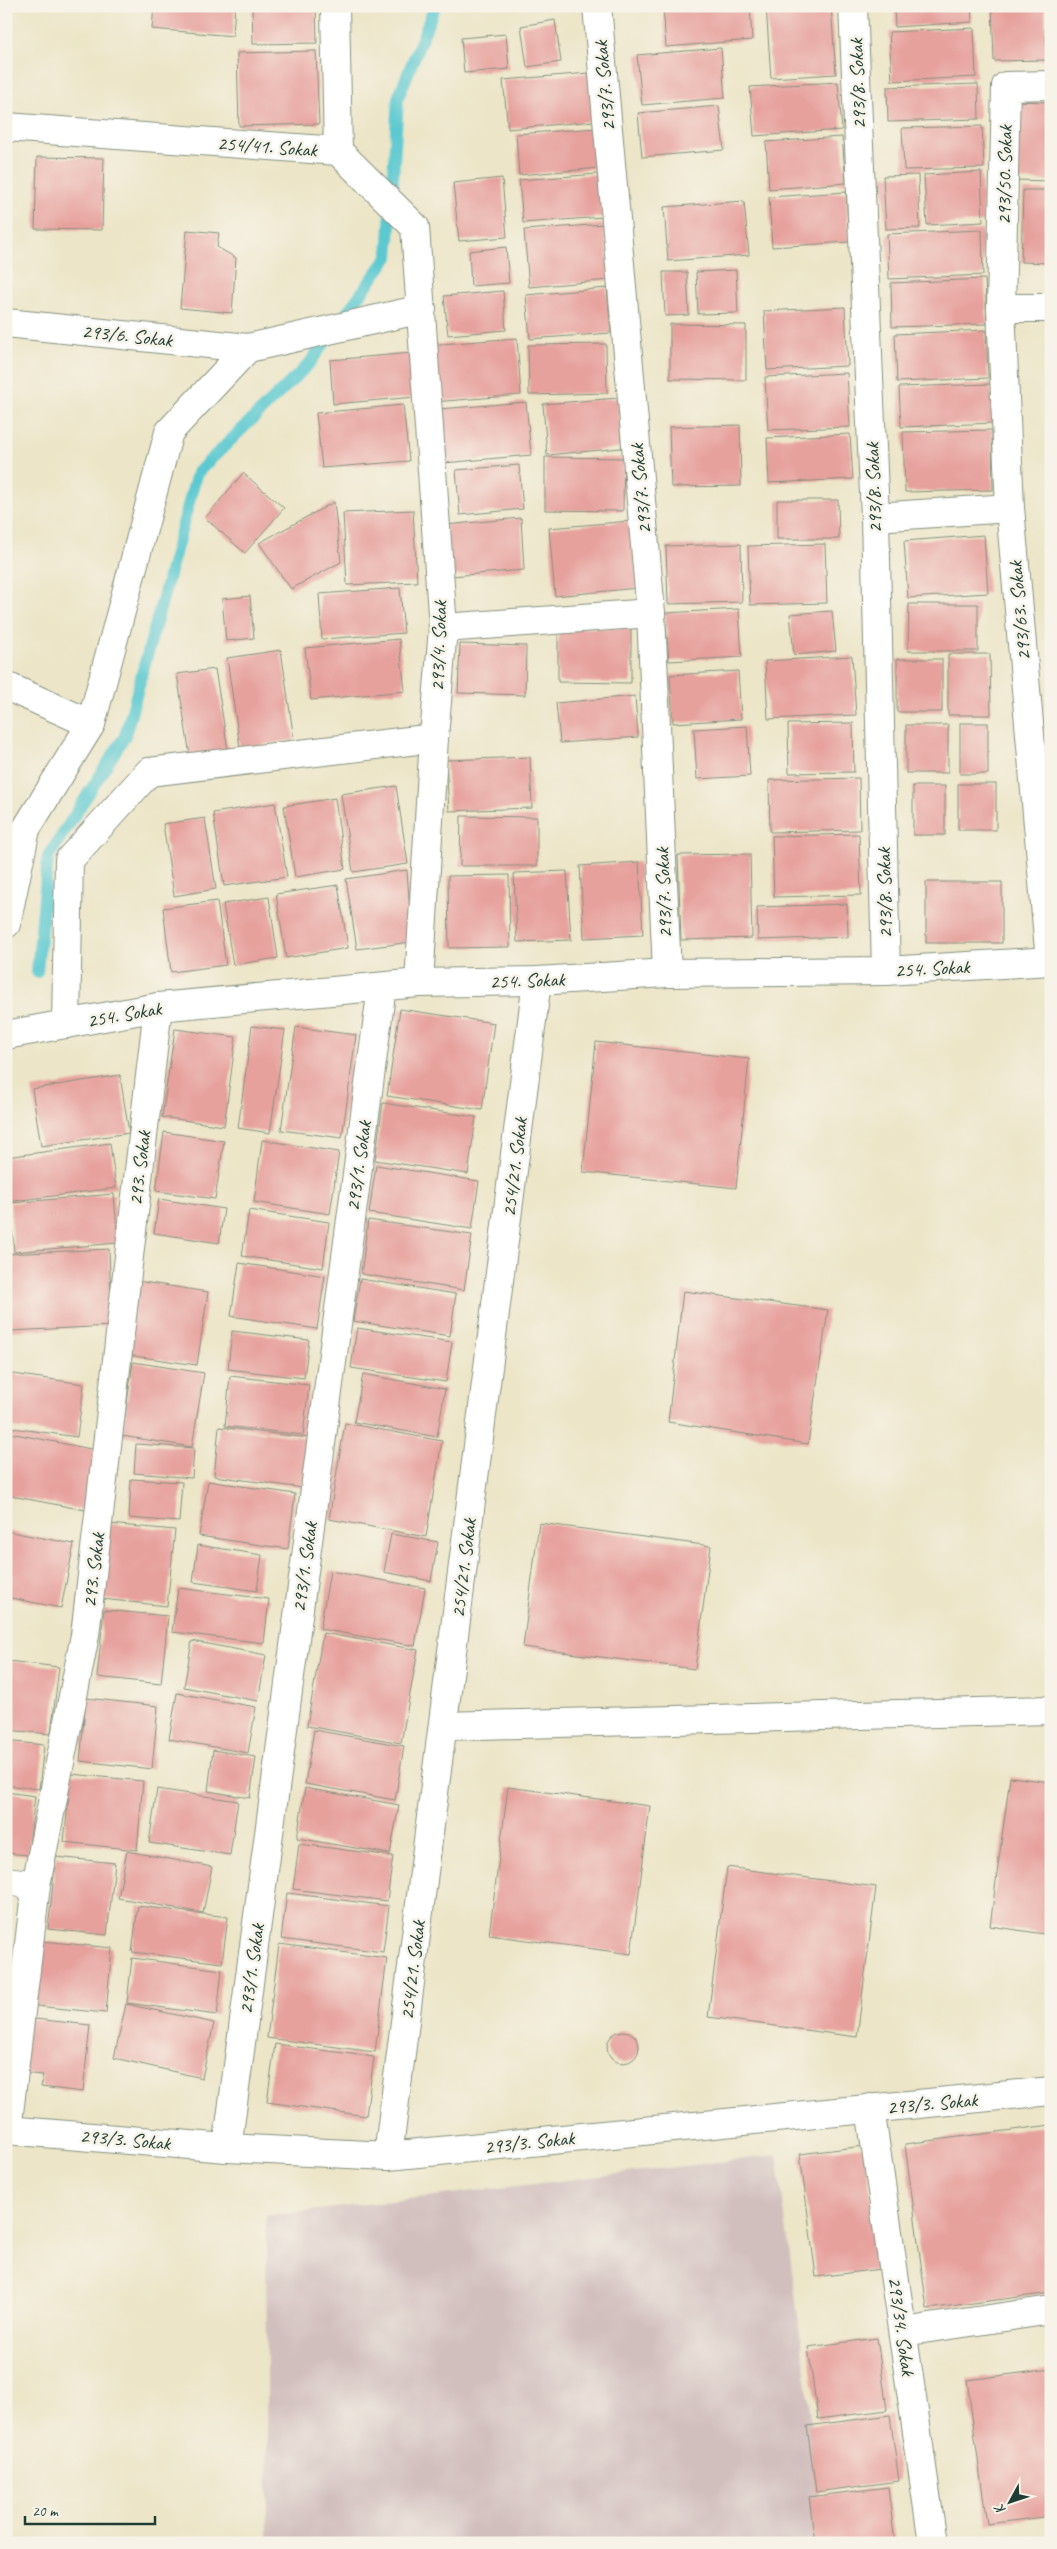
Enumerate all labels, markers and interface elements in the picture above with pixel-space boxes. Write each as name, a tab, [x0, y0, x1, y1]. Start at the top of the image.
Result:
street label: 293/8. Sokak	[843, 37, 872, 130]
street label: 293/7. Sokak	[588, 38, 621, 132]
street label: 293/50. Sokak	[991, 123, 1018, 225]
street label: 254/41. Sokak	[216, 131, 319, 163]
street label: 293/6. Sokak	[81, 318, 175, 353]
street label: 293/7. Sokak	[624, 441, 657, 535]
street label: 293/8. Sokak	[859, 441, 888, 534]
street label: 293/63. Sokak	[1003, 559, 1036, 662]
street label: 293/4. Sokak	[424, 599, 453, 692]
street label: 293/7. Sokak	[649, 846, 678, 939]
street label: 293/8. Sokak	[871, 846, 898, 939]
street label: 254. Sokak	[894, 954, 972, 983]
street label: 254. Sokak	[489, 967, 567, 994]
street label: 254. Sokak	[85, 995, 165, 1033]
street label: 254/21. Sokak	[496, 1114, 533, 1218]
street label: 293/1. Sokak	[340, 1118, 377, 1213]
street label: 293. Sokak	[123, 1128, 157, 1207]
street label: 254/21. Sokak	[445, 1515, 482, 1619]
street label: 293/1. Sokak	[286, 1519, 323, 1614]
street label: 293. Sokak	[77, 1530, 111, 1609]
street label: 254/21. Sokak	[394, 1917, 431, 2021]
street label: 293/1. Sokak	[233, 1921, 270, 2016]
street label: 293/3. Sokak	[886, 2087, 980, 2120]
street label: 293/3. Sokak	[79, 2123, 173, 2156]
street label: 293/3. Sokak	[483, 2125, 577, 2160]
street label: 293/34. Sokak	[882, 2275, 921, 2379]
north arrow	[984, 2476, 1034, 2526]
scale bar	[25, 2494, 155, 2526]
text: K	[990, 2500, 1009, 2518]
text: 20 m	[32, 2502, 59, 2521]

